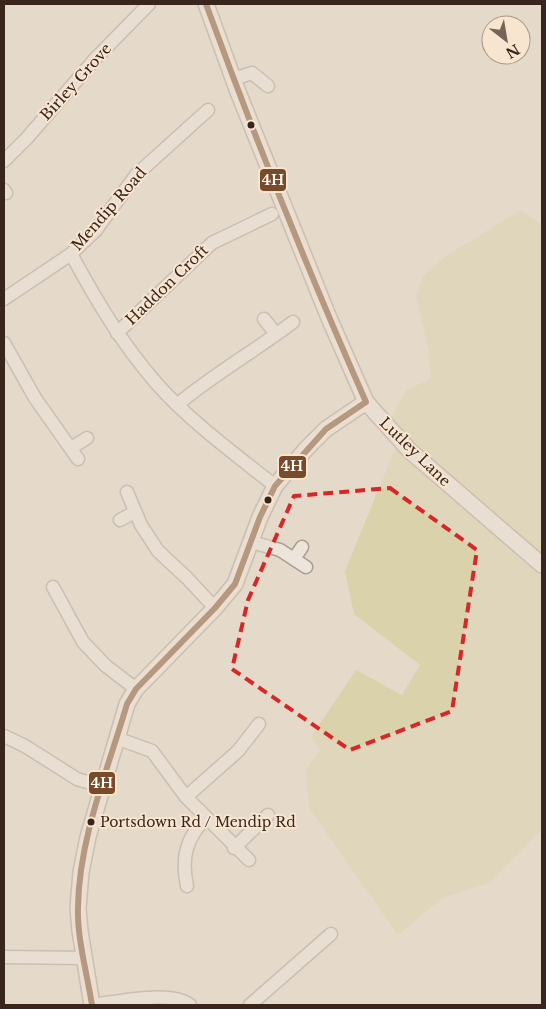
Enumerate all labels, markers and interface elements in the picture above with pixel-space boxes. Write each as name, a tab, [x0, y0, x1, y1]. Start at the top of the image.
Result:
north arrow	[481, 15, 531, 65]
street label: Birley Grove	[36, 39, 115, 124]
text: N	[502, 40, 523, 62]
unlabelled marker	[246, 120, 256, 130]
street label: Mendip Road	[67, 163, 150, 254]
line badge: 4H	[259, 168, 287, 192]
text: 4H	[262, 171, 284, 189]
street label: Haddon Croft	[121, 240, 212, 329]
street label: Lutley Lane	[376, 413, 455, 490]
line badge: 4H	[278, 455, 307, 479]
text: 4H	[281, 457, 303, 475]
unlabelled marker	[263, 495, 273, 505]
line badge: 4H	[88, 771, 116, 795]
text: 4H	[91, 774, 113, 792]
place label: Portsdown Rd / Mendip Rd	[100, 813, 296, 831]
marker: Portsdown Rd / Mendip Rd	[86, 817, 96, 827]

